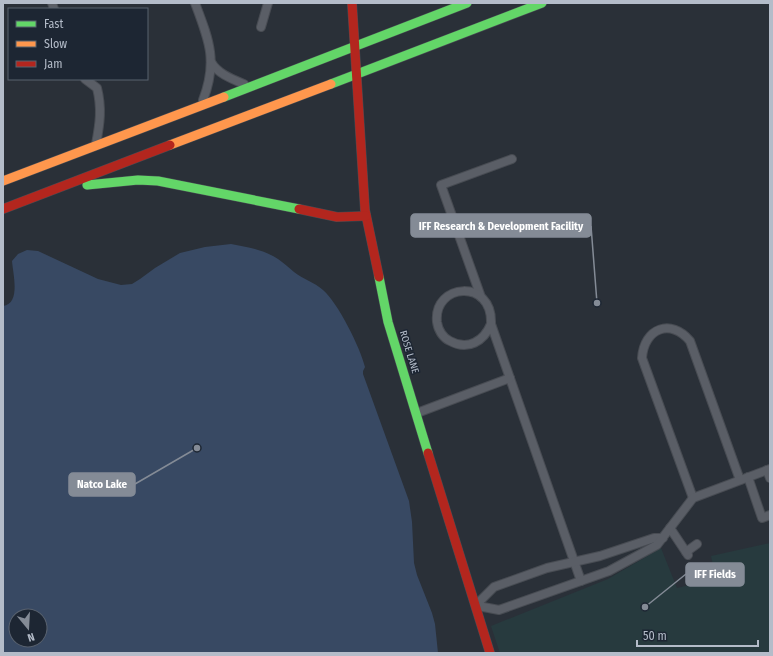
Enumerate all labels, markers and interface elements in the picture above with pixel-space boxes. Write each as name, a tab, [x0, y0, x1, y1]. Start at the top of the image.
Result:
legend	[8, 8, 148, 80]
text: Fast	[44, 17, 63, 31]
text: Slow	[44, 37, 67, 51]
text: Jam	[44, 57, 62, 71]
callout: IFF Research & Development Facility	[411, 214, 591, 237]
text: IFF Research & Development Facility	[419, 220, 584, 233]
street label: ROSE LANE	[397, 329, 421, 375]
callout: Natco Lake	[69, 473, 135, 496]
text: Natco Lake	[77, 478, 127, 491]
callout: IFF Fields	[686, 563, 744, 586]
text: IFF Fields	[694, 568, 736, 581]
north arrow	[8, 608, 48, 648]
scale bar	[637, 622, 758, 648]
text: 50 m	[643, 629, 667, 643]
text: N	[26, 630, 36, 644]

